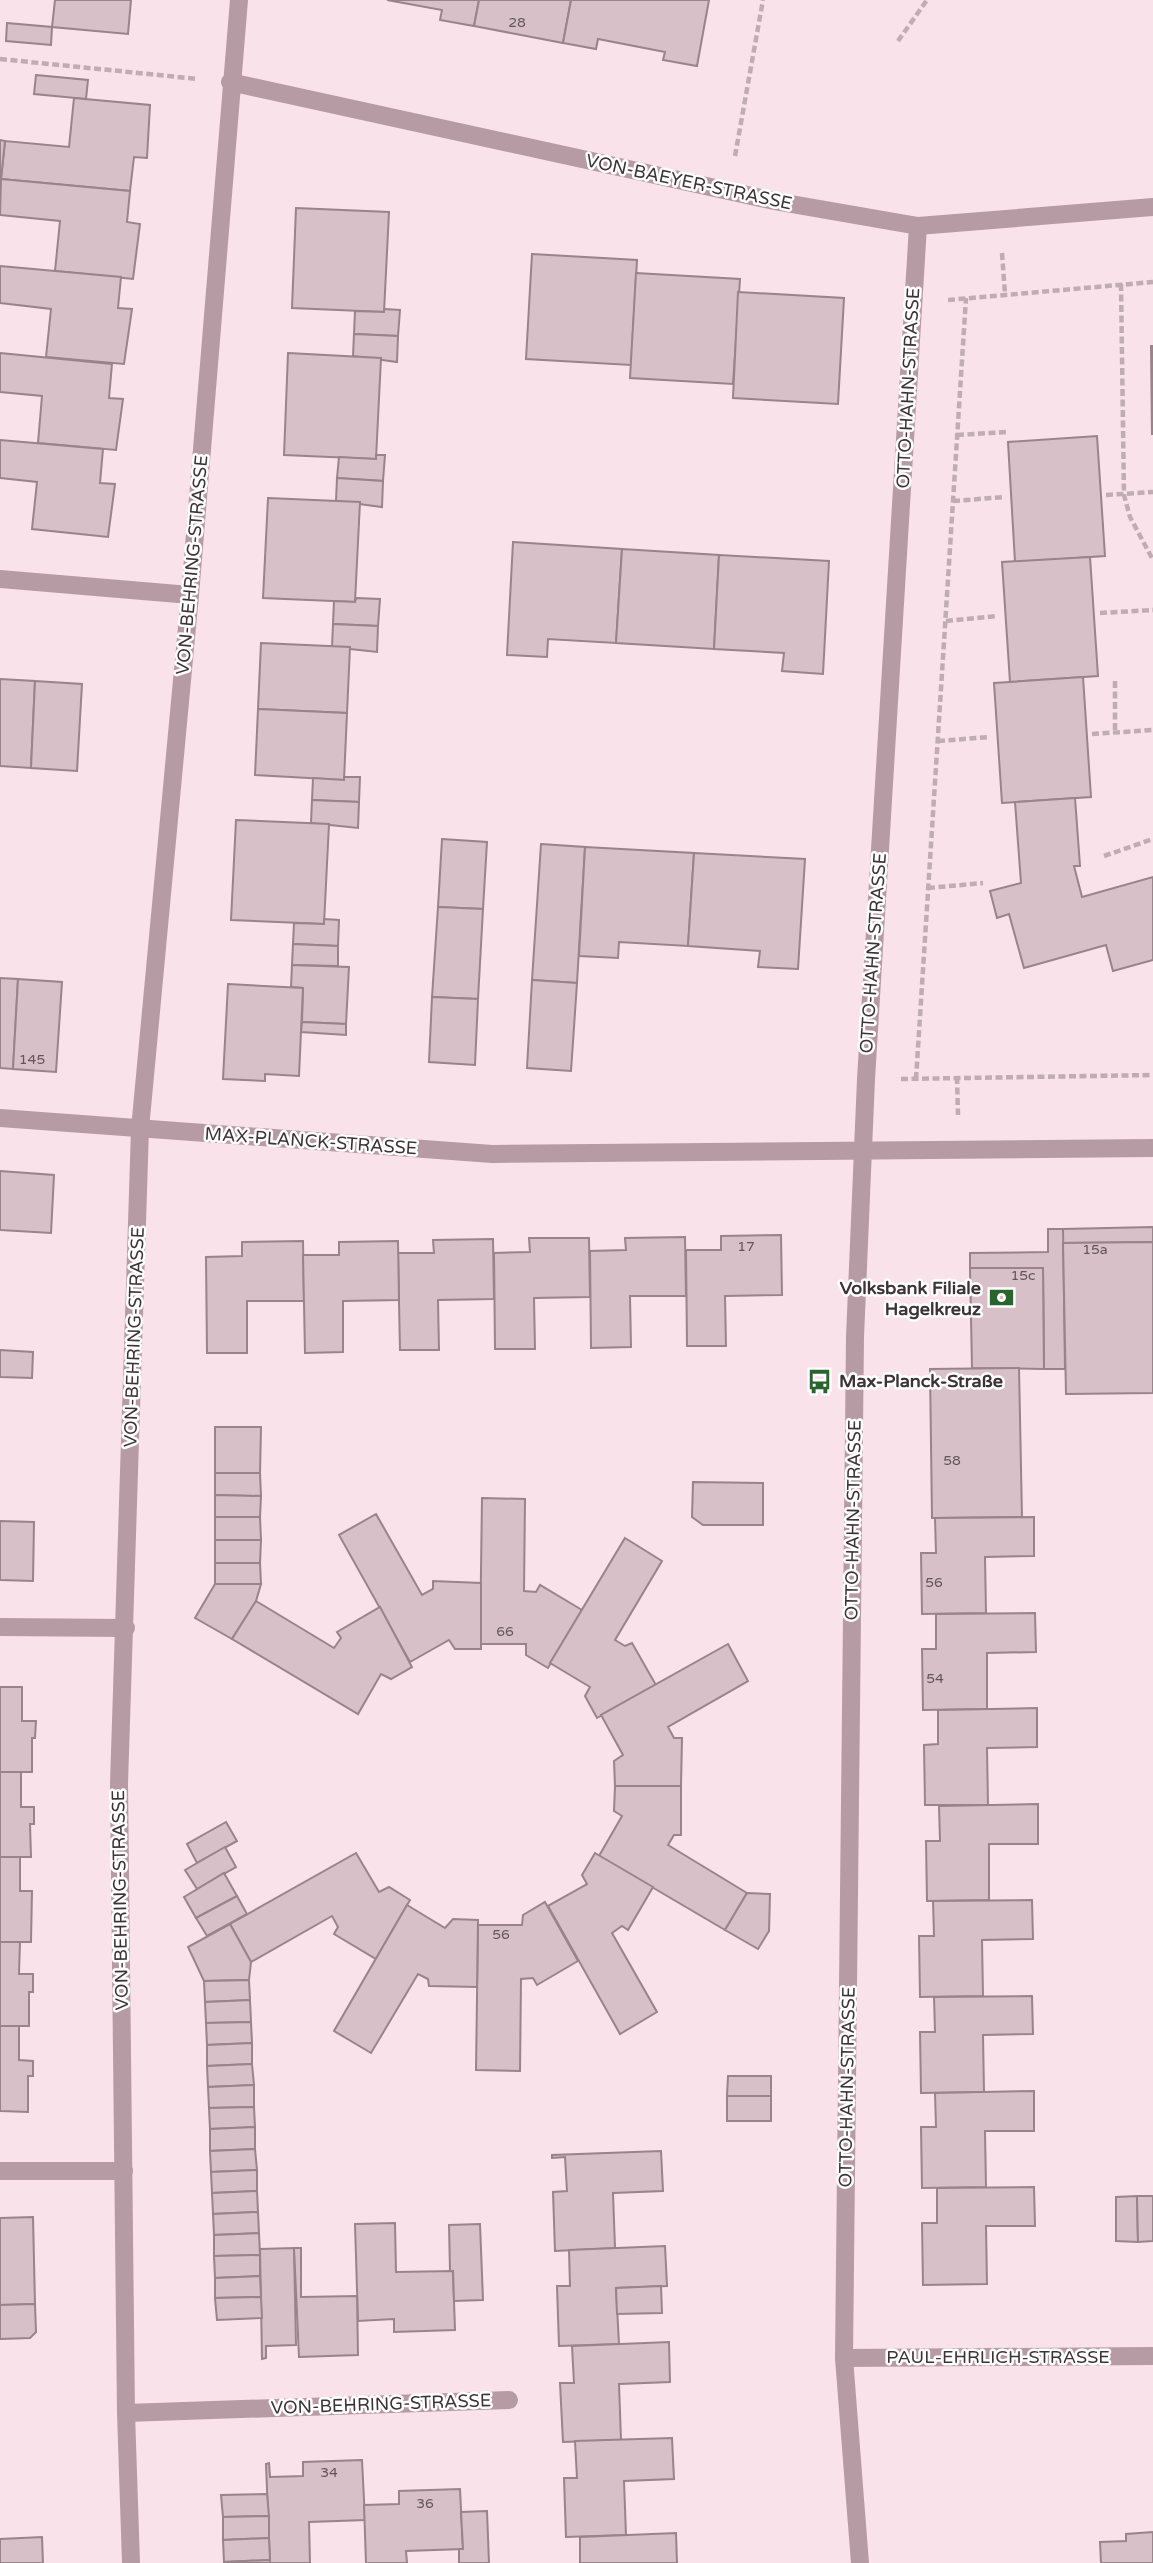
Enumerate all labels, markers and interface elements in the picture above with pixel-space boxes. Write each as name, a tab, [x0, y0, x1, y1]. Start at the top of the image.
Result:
house number: 28	[508, 14, 526, 31]
street label: VON-BAEYER-STRASSE	[584, 149, 794, 215]
street label: OTTO-HAHN-STRASSE	[892, 287, 924, 489]
street label: VON-BEHRING-STRASSE	[171, 454, 213, 676]
street label: OTTO-HAHN-STRASSE	[855, 852, 891, 1054]
house number: 145	[19, 1051, 45, 1068]
street label: MAX-PLANCK-STRASSE	[204, 1123, 418, 1159]
street label: VON-BEHRING-STRASSE	[119, 1226, 149, 1448]
house number: 17	[737, 1238, 755, 1255]
house number: 15a	[1082, 1241, 1108, 1258]
house number: 15c	[1010, 1267, 1036, 1284]
place label: Volksbank Filiale Hagelkreuz	[840, 1277, 981, 1320]
bank icon: Volksbank Filiale Hagelkreuz	[987, 1284, 1015, 1312]
bus stop icon: Max-Planck-Straße	[805, 1367, 833, 1395]
place label: Max-Planck-Straße	[839, 1370, 1003, 1392]
street label: OTTO-HAHN-STRASSE	[840, 1419, 866, 1621]
house number: 58	[943, 1452, 961, 1469]
house number: 56	[925, 1574, 943, 1591]
house number: 66	[496, 1623, 514, 1640]
house number: 54	[926, 1670, 944, 1687]
street label: VON-BEHRING-STRASSE	[107, 1790, 133, 2010]
house number: 56	[492, 1926, 510, 1943]
street label: OTTO-HAHN-STRASSE	[834, 1986, 860, 2188]
street label: PAUL-EHRLICH-STRASSE	[886, 2346, 1110, 2368]
street label: VON-BEHRING-STRASSE	[270, 2389, 492, 2419]
house number: 34	[320, 2464, 338, 2481]
house number: 36	[416, 2495, 434, 2512]

